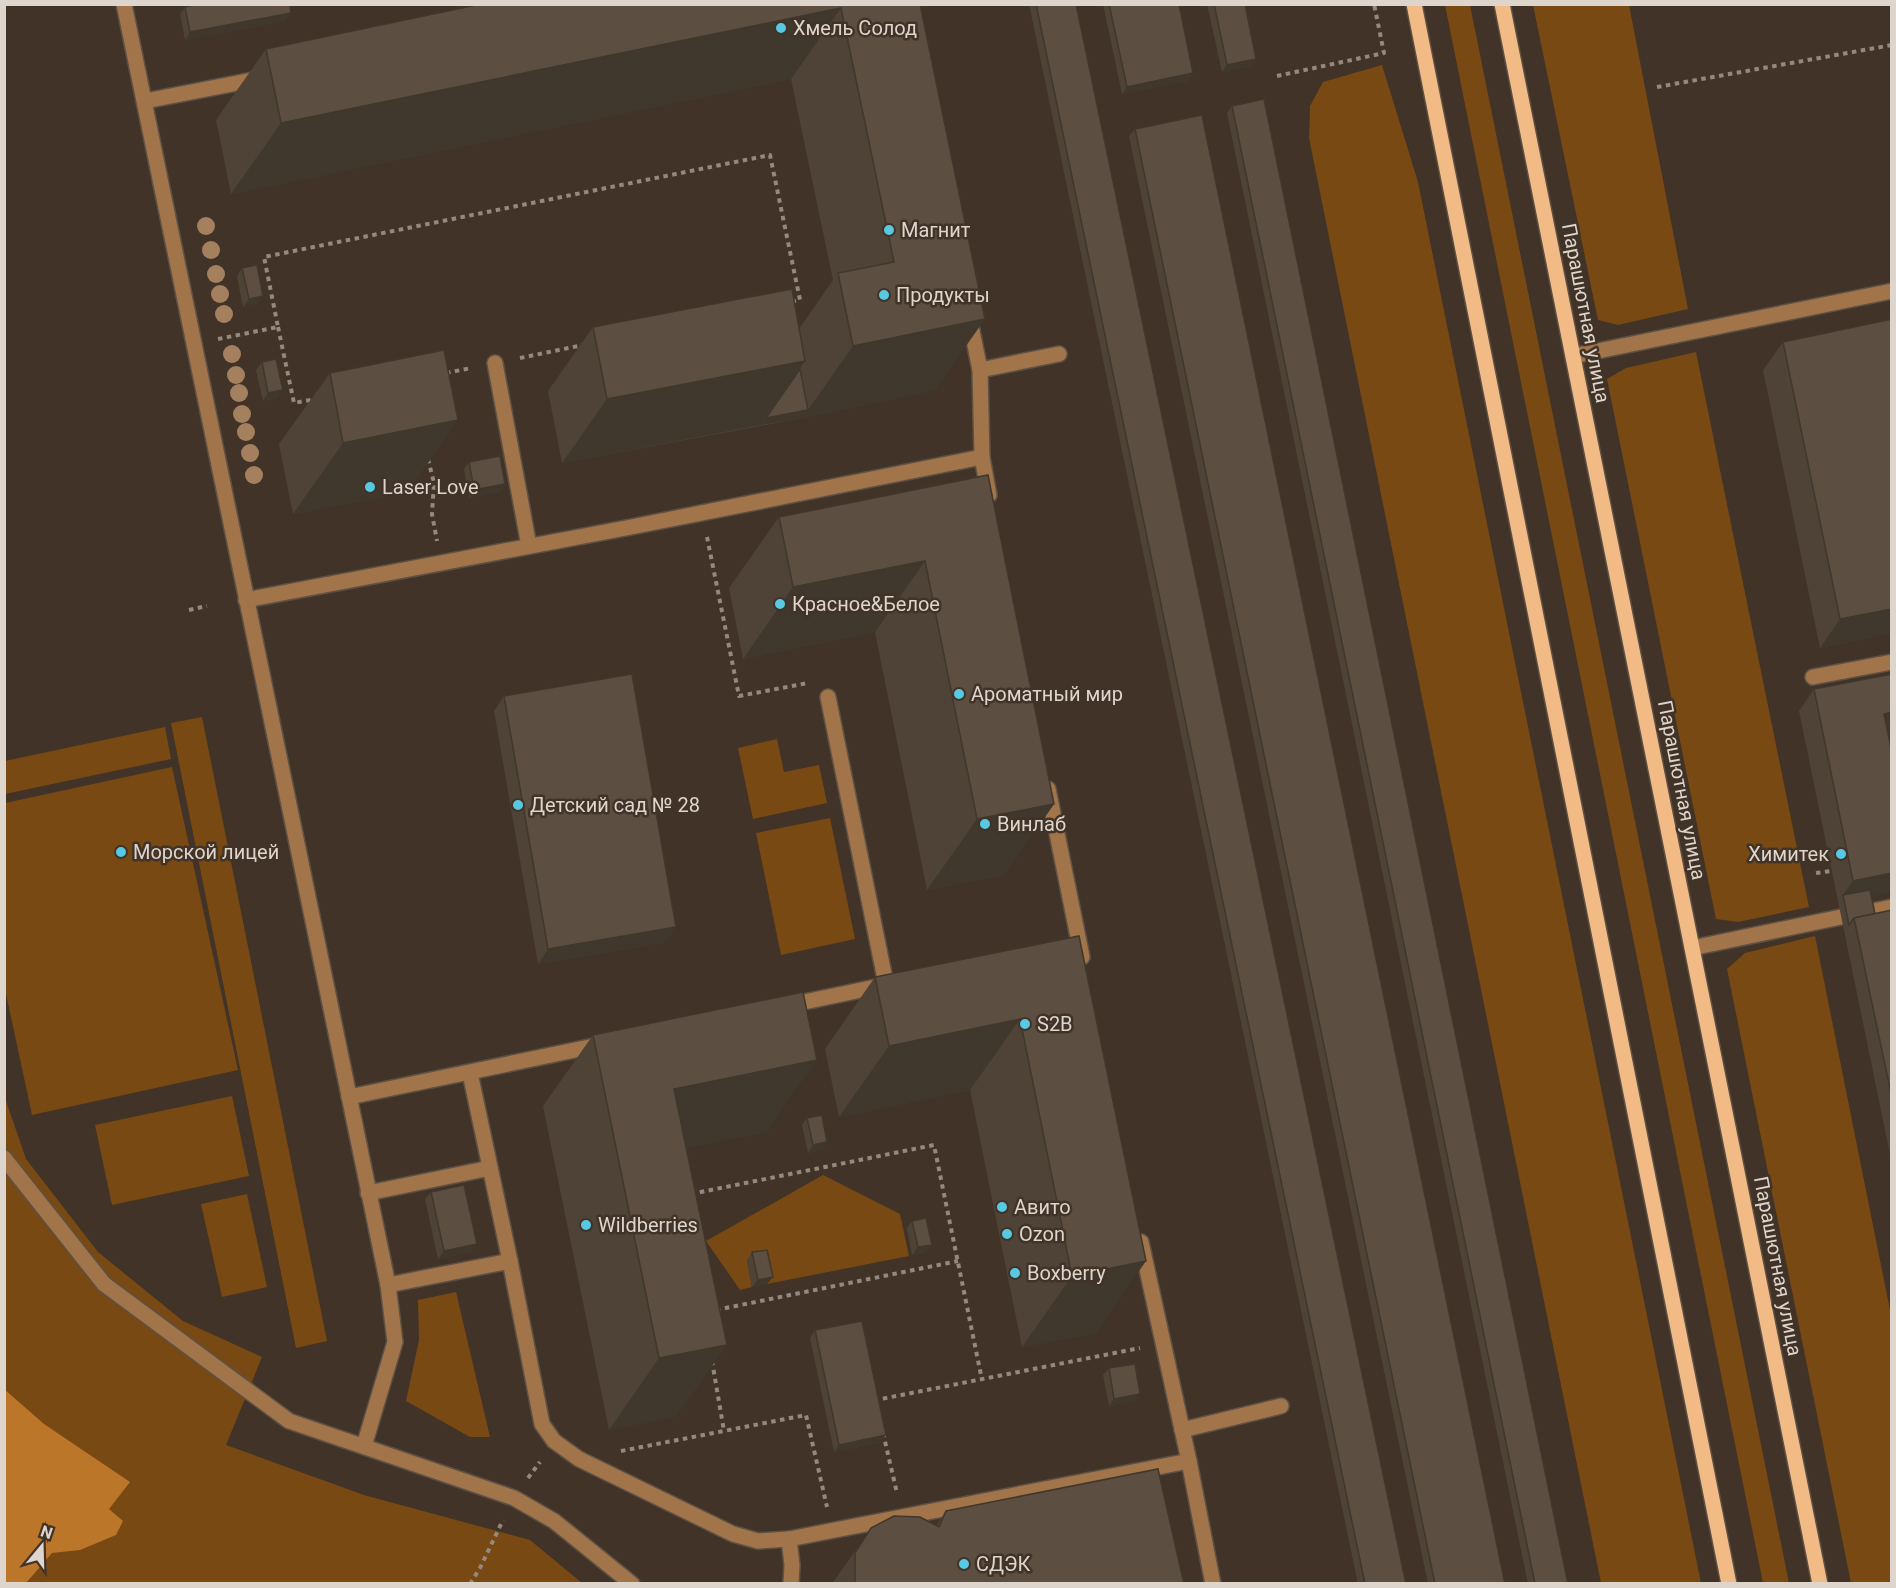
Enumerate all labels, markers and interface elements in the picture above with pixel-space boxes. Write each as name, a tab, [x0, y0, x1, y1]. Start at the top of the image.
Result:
place label: Хмель Солод	[793, 16, 917, 40]
marker: Хмель Солод	[774, 21, 788, 35]
place label: Магнит	[901, 218, 971, 242]
street label: Парашютная улица	[1557, 221, 1615, 405]
marker: Магнит	[882, 223, 896, 237]
place label: Продукты	[896, 283, 990, 307]
marker: Продукты	[877, 288, 891, 302]
place label: Laser Love	[382, 475, 479, 499]
marker: Laser Love	[363, 480, 377, 494]
place label: Красное&Белое	[792, 592, 940, 616]
marker: Красное&Белое	[773, 597, 787, 611]
place label: Ароматный мир	[971, 682, 1123, 706]
marker: Ароматный мир	[952, 687, 966, 701]
street label: Парашютная улица	[1653, 698, 1711, 882]
place label: Детский сад № 28	[530, 793, 700, 817]
marker: Детский сад № 28	[511, 798, 525, 812]
place label: Винлаб	[997, 812, 1066, 836]
marker: Винлаб	[978, 817, 992, 831]
place label: Морской лицей	[133, 840, 279, 864]
place label: Химитек	[1748, 842, 1829, 866]
marker: Морской лицей	[114, 845, 128, 859]
marker: Химитек	[1834, 847, 1848, 861]
place label: S2B	[1037, 1012, 1073, 1036]
marker: S2B	[1018, 1017, 1032, 1031]
street label: Парашютная улица	[1749, 1174, 1807, 1358]
place label: Авито	[1014, 1195, 1071, 1219]
marker: Авито	[995, 1200, 1009, 1214]
place label: Wildberries	[598, 1213, 698, 1237]
marker: Wildberries	[579, 1218, 593, 1232]
place label: Ozon	[1019, 1222, 1065, 1246]
marker: Ozon	[1000, 1227, 1014, 1241]
place label: Boxberry	[1027, 1261, 1106, 1285]
marker: Boxberry	[1008, 1266, 1022, 1280]
north arrow	[12, 1516, 72, 1576]
text: N	[38, 1521, 55, 1543]
place label: СДЭК	[976, 1552, 1031, 1576]
marker: СДЭК	[957, 1557, 971, 1571]

